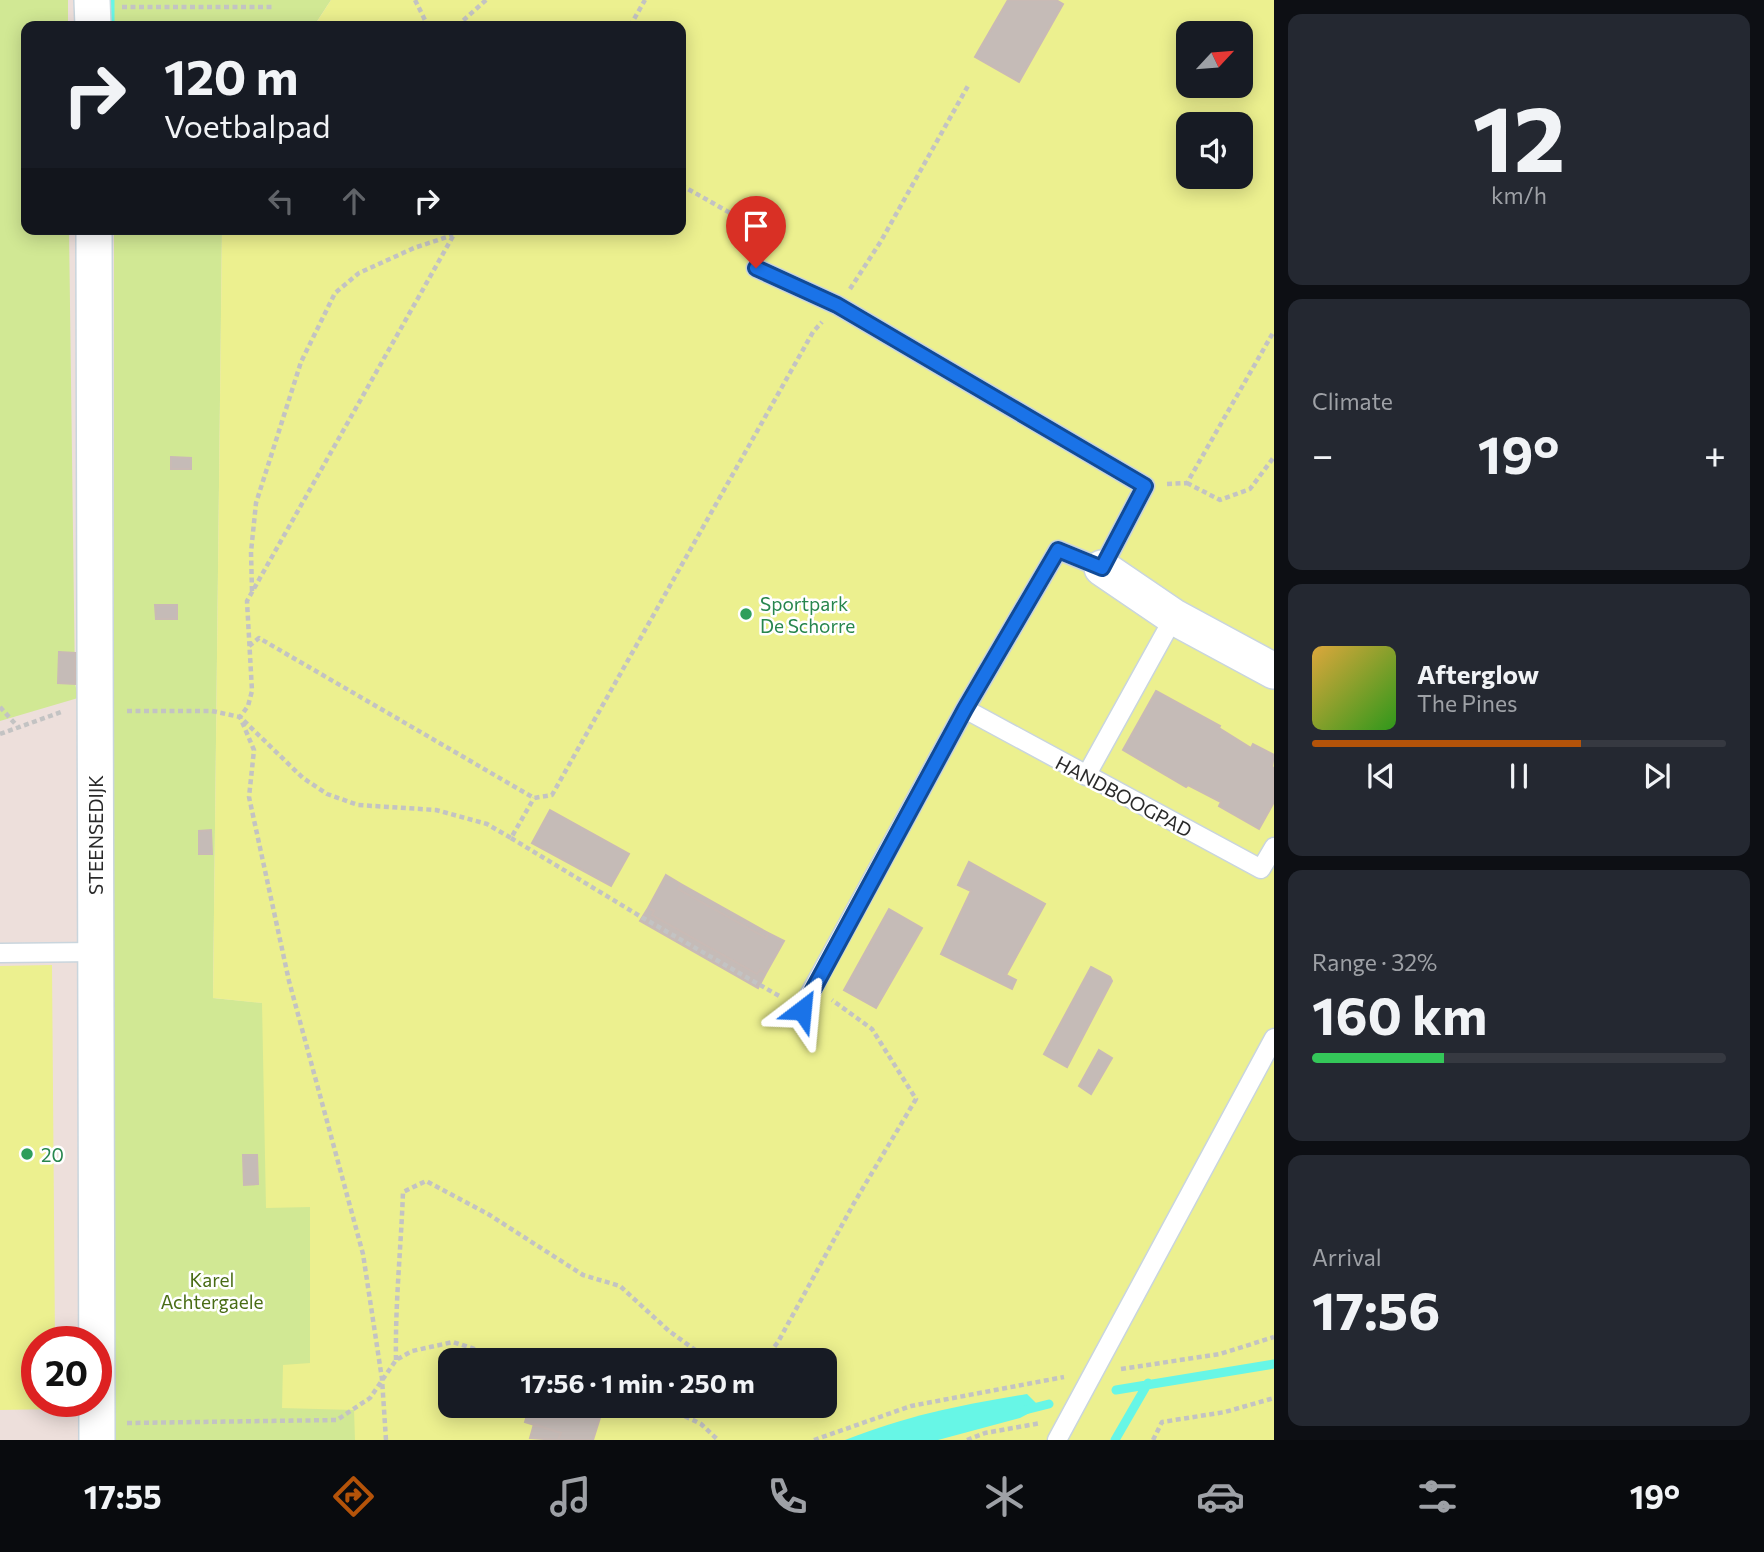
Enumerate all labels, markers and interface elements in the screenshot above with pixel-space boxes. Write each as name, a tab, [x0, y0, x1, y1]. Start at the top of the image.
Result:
north arrow	[1176, 21, 1253, 98]
map controls	[1176, 21, 1253, 189]
text: 120 m	[164, 45, 298, 105]
icon: right	[49, 49, 140, 140]
text: 12	[1473, 79, 1565, 191]
text: Voetbalpad	[164, 105, 331, 145]
button: sound	[1176, 112, 1253, 189]
text: km/h	[1491, 181, 1547, 209]
icon: left	[262, 182, 300, 220]
icon: ahead	[335, 182, 373, 220]
icon: right	[408, 182, 446, 220]
pin	[726, 196, 786, 268]
icon: arrive	[737, 207, 775, 245]
text: Climate	[1312, 387, 1393, 415]
text: 19°	[1478, 421, 1559, 485]
text: −	[1312, 430, 1334, 477]
text: +	[1704, 430, 1726, 477]
place label: Sportpark De Schorre	[760, 592, 855, 637]
marker: Sportpark De Schorre	[738, 606, 754, 622]
text: Afterglow	[1417, 658, 1539, 689]
text: The Pines	[1417, 689, 1518, 717]
street label: HANDBOOGPAD	[1052, 750, 1196, 842]
icon: previous	[1362, 757, 1400, 795]
icon: pause	[1500, 757, 1538, 795]
icon: next	[1638, 757, 1676, 795]
street label: STEENSEDIJK	[84, 775, 107, 895]
text: Range · 32%	[1312, 948, 1437, 976]
position arrow	[765, 973, 839, 1047]
text: 160 km	[1312, 982, 1487, 1046]
place label: 20	[41, 1143, 64, 1166]
marker: 20	[19, 1146, 35, 1162]
text: Arrival	[1312, 1243, 1382, 1271]
park label: Karel Achtergaele	[160, 1268, 264, 1313]
text: 17:56	[1312, 1277, 1440, 1341]
speed limit sign: 20	[21, 1326, 112, 1417]
text: 17:56 · 1 min · 250 m	[520, 1367, 755, 1398]
icon: directions	[329, 1472, 378, 1521]
icon: music	[546, 1472, 595, 1521]
icon: phone	[763, 1472, 812, 1521]
icon: climate	[980, 1472, 1029, 1521]
icon: car	[1196, 1472, 1245, 1521]
icon: filters	[1413, 1472, 1462, 1521]
text: 17:55	[84, 1476, 162, 1516]
text: 19°	[1630, 1476, 1680, 1516]

